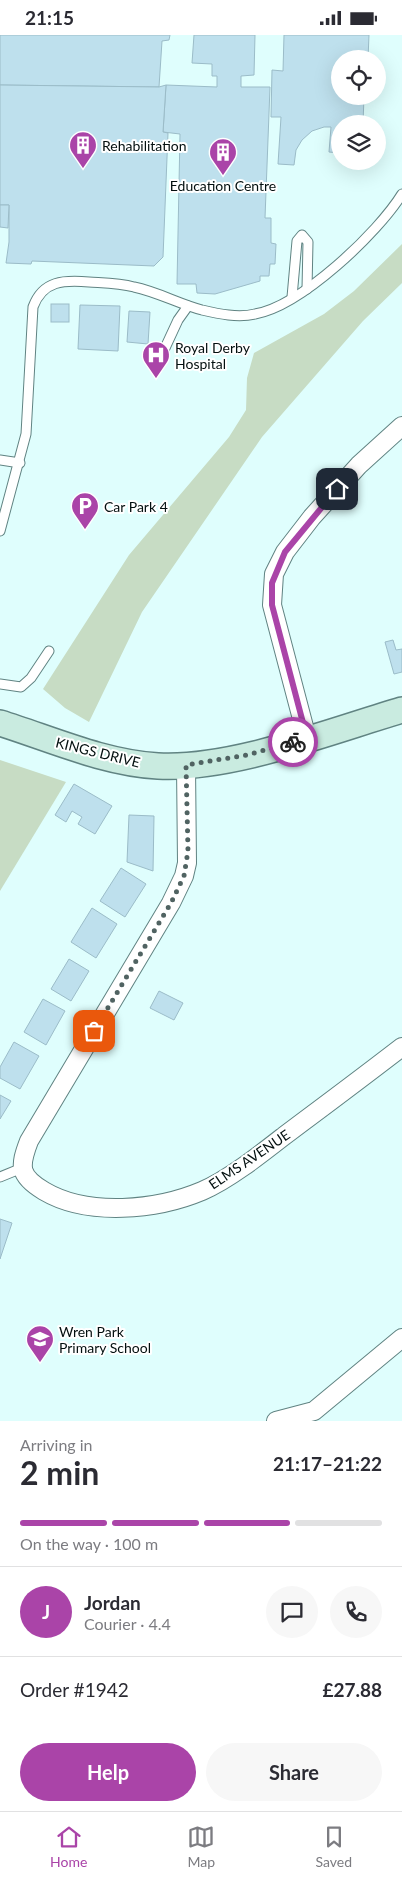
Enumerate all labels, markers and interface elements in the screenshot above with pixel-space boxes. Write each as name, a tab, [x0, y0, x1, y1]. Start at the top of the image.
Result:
text: 21:15	[25, 6, 74, 29]
map controls	[331, 50, 386, 170]
button: locate	[331, 50, 386, 105]
button: layers	[331, 115, 386, 170]
building icon: Rehabilitation	[68, 130, 98, 169]
place label: Rehabilitation	[102, 137, 187, 154]
building icon: Education Centre	[208, 137, 238, 176]
place label: Education Centre	[170, 177, 276, 194]
place label: Royal Derby Hospital	[175, 339, 251, 372]
hospital icon: Royal Derby Hospital	[141, 340, 171, 379]
pin	[316, 468, 358, 510]
icon: home	[323, 475, 351, 503]
parking icon: Car Park 4	[70, 491, 100, 530]
place label: Car Park 4	[104, 498, 168, 515]
courier	[268, 717, 318, 767]
icon: bike	[279, 728, 307, 756]
street label: KINGS DRIVE	[54, 733, 142, 771]
pin	[73, 1010, 115, 1052]
icon: bag	[80, 1017, 108, 1045]
street label: ELMS AVENUE	[205, 1126, 293, 1192]
place label: Wren Park Primary School	[59, 1323, 151, 1356]
school or university icon: Wren Park Primary School	[25, 1324, 55, 1363]
text: Arriving in	[20, 1435, 93, 1454]
text: 21:17–21:22	[273, 1452, 382, 1475]
text: 2 min	[20, 1453, 99, 1492]
text: On the way · 100 m	[20, 1534, 158, 1553]
button: chat	[266, 1586, 318, 1638]
button: phone	[330, 1586, 382, 1638]
text: Jordan	[84, 1591, 141, 1614]
text: J	[42, 1600, 50, 1623]
text: Courier · 4.4	[84, 1614, 171, 1633]
text: Order #1942	[20, 1678, 129, 1701]
text: £27.88	[322, 1678, 382, 1701]
button: Help	[20, 1743, 196, 1801]
button: Share	[206, 1743, 382, 1801]
tab: Home	[50, 1823, 87, 1870]
tab: Map	[187, 1823, 215, 1870]
tab: Saved	[315, 1823, 352, 1870]

